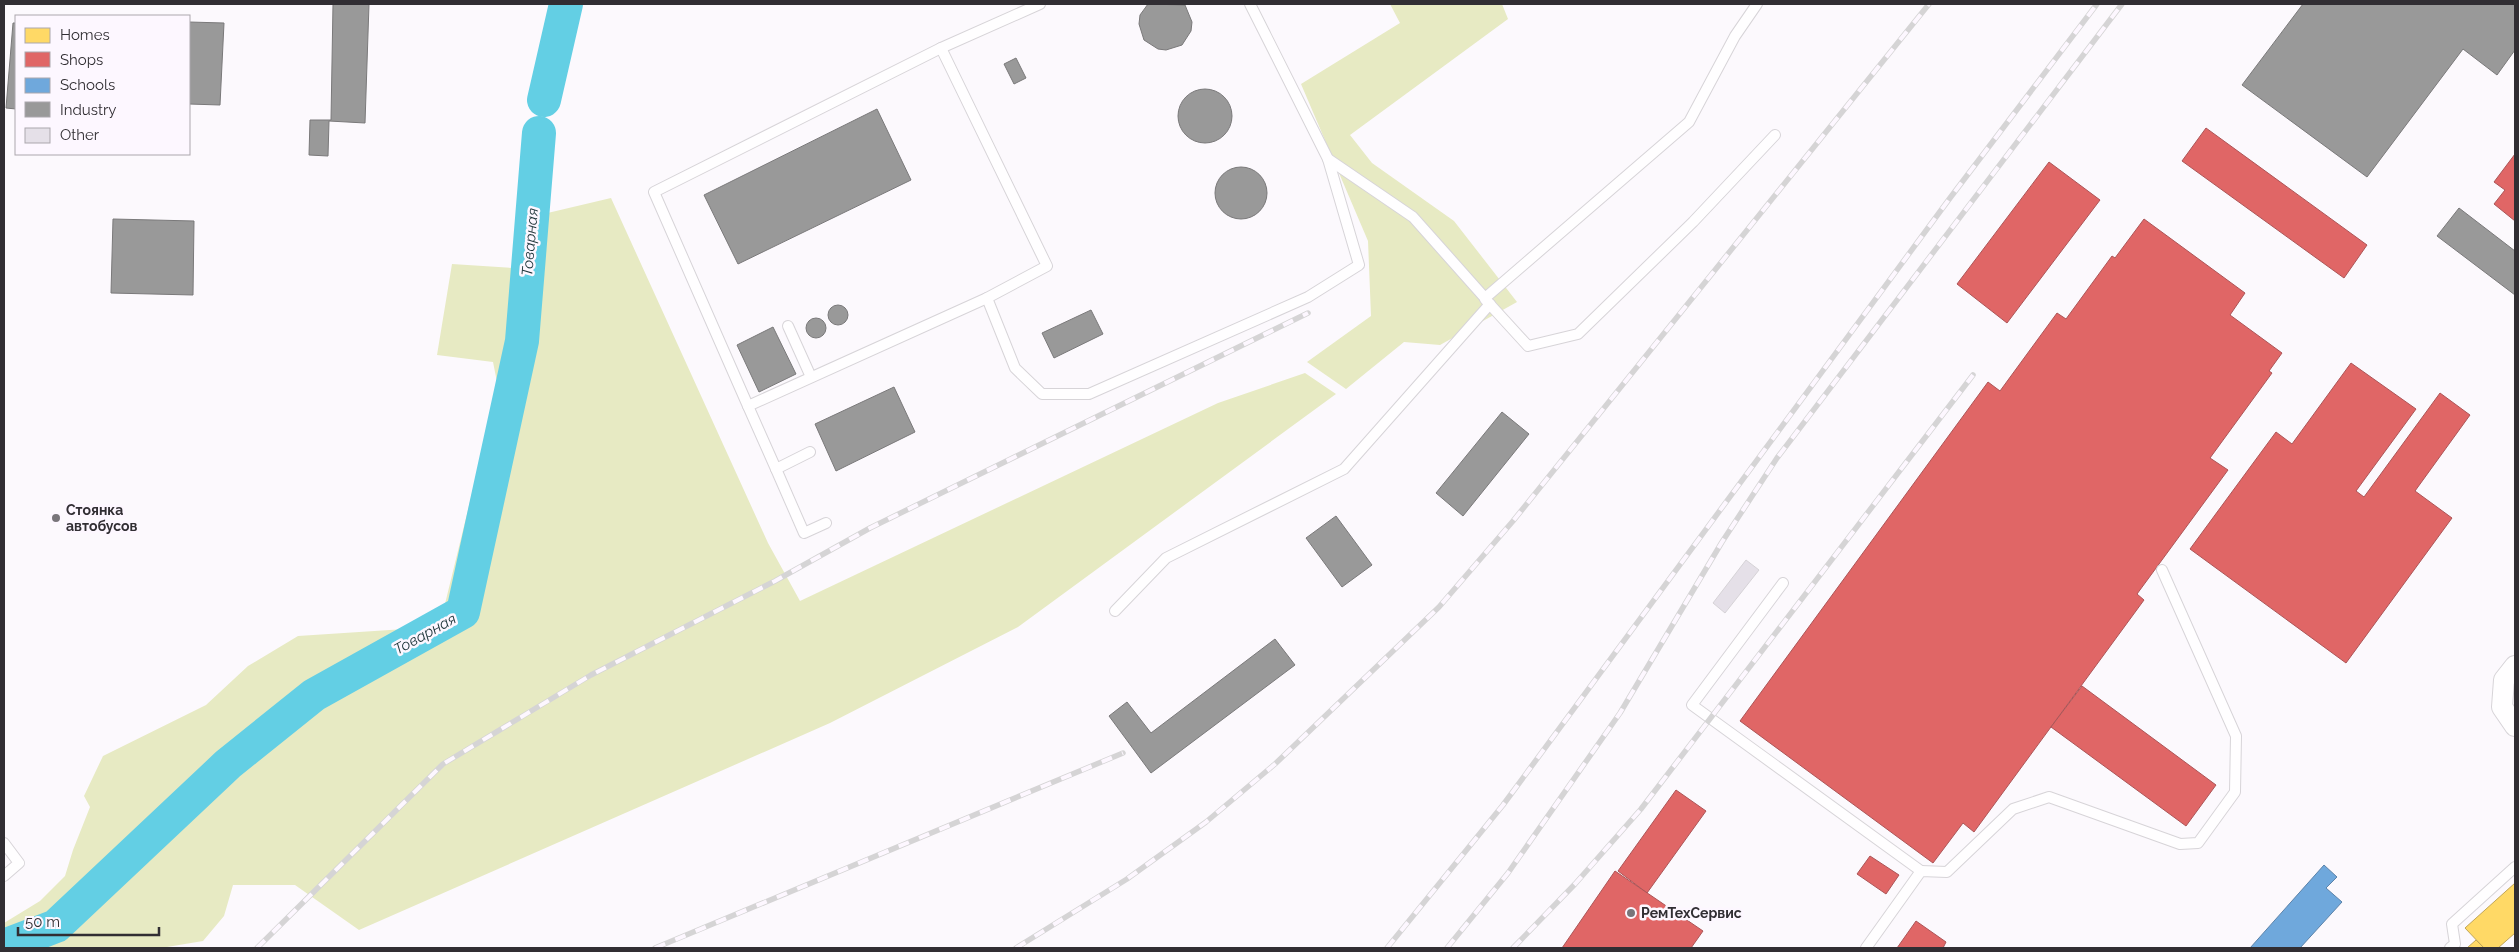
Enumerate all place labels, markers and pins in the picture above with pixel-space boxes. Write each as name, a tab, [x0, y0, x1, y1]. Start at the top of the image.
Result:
place label: Стоянка автобусов	[66, 502, 138, 534]
marker: Стоянка автобусов	[50, 512, 62, 524]
place label: РемТехСервис	[1641, 905, 1742, 921]
marker: РемТехСервис	[1625, 907, 1637, 919]

